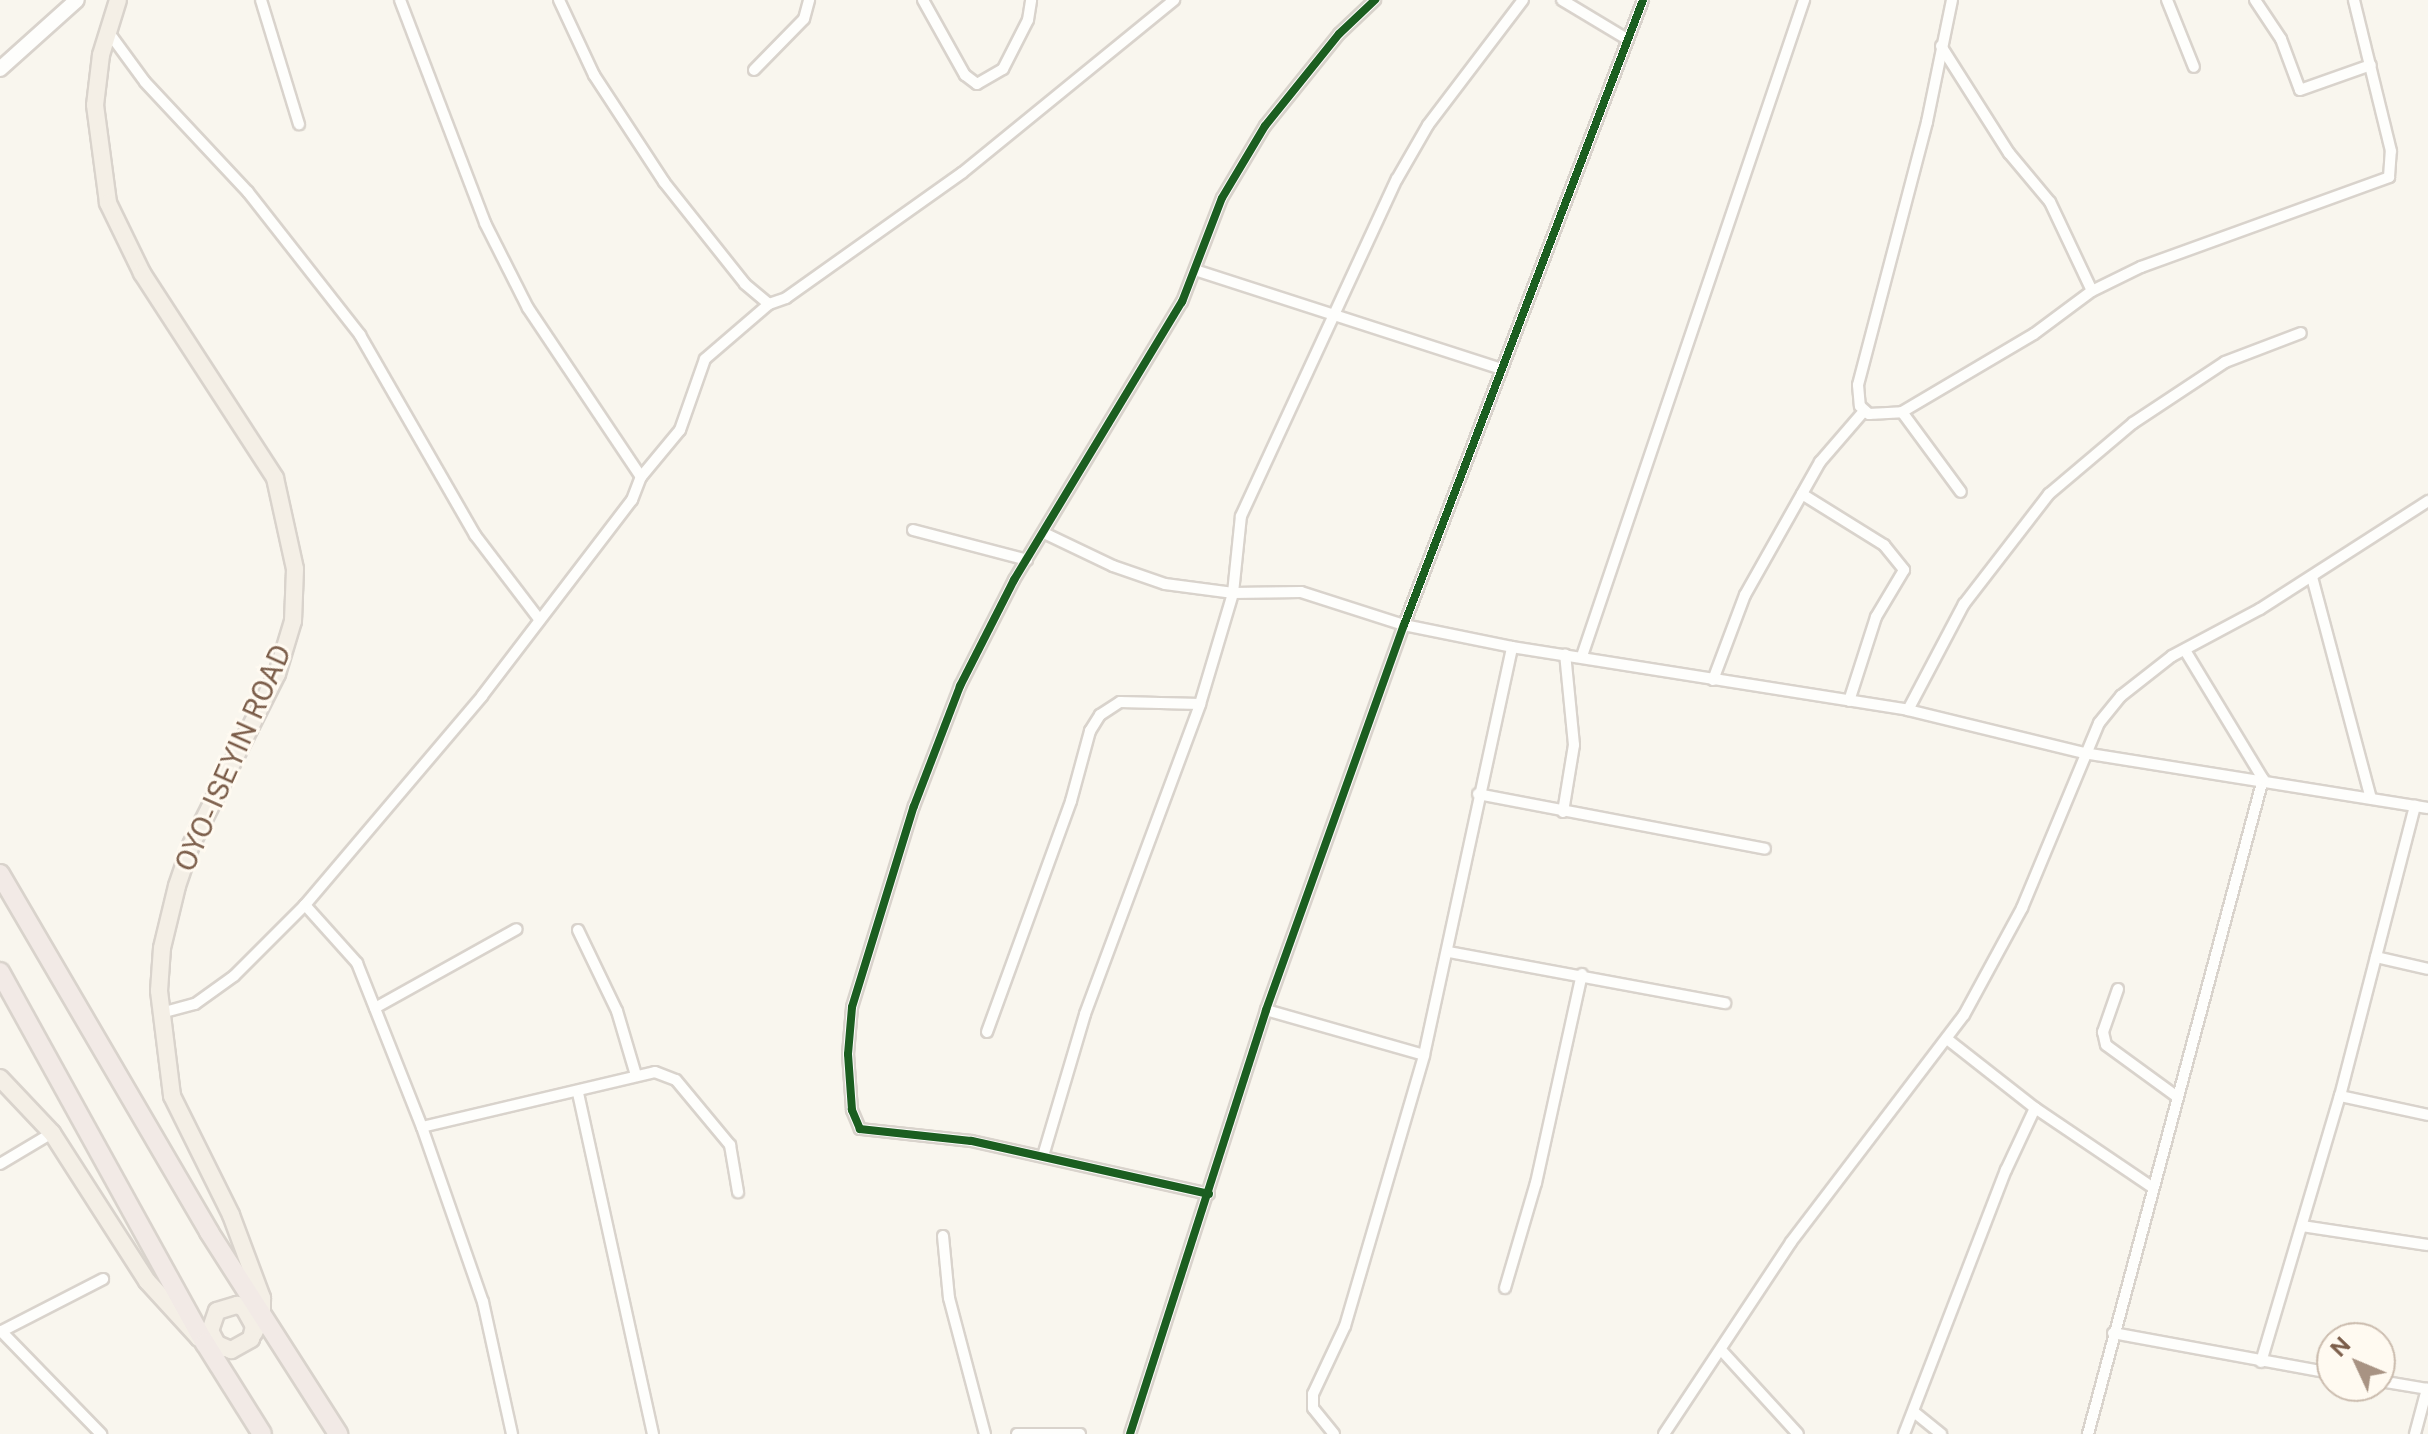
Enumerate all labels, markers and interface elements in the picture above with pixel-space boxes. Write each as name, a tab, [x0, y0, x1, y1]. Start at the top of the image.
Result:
street label: OYO- ISEYIN ROAD	[167, 637, 299, 879]
north arrow	[2316, 1322, 2396, 1402]
text: N	[2325, 1331, 2356, 1362]

